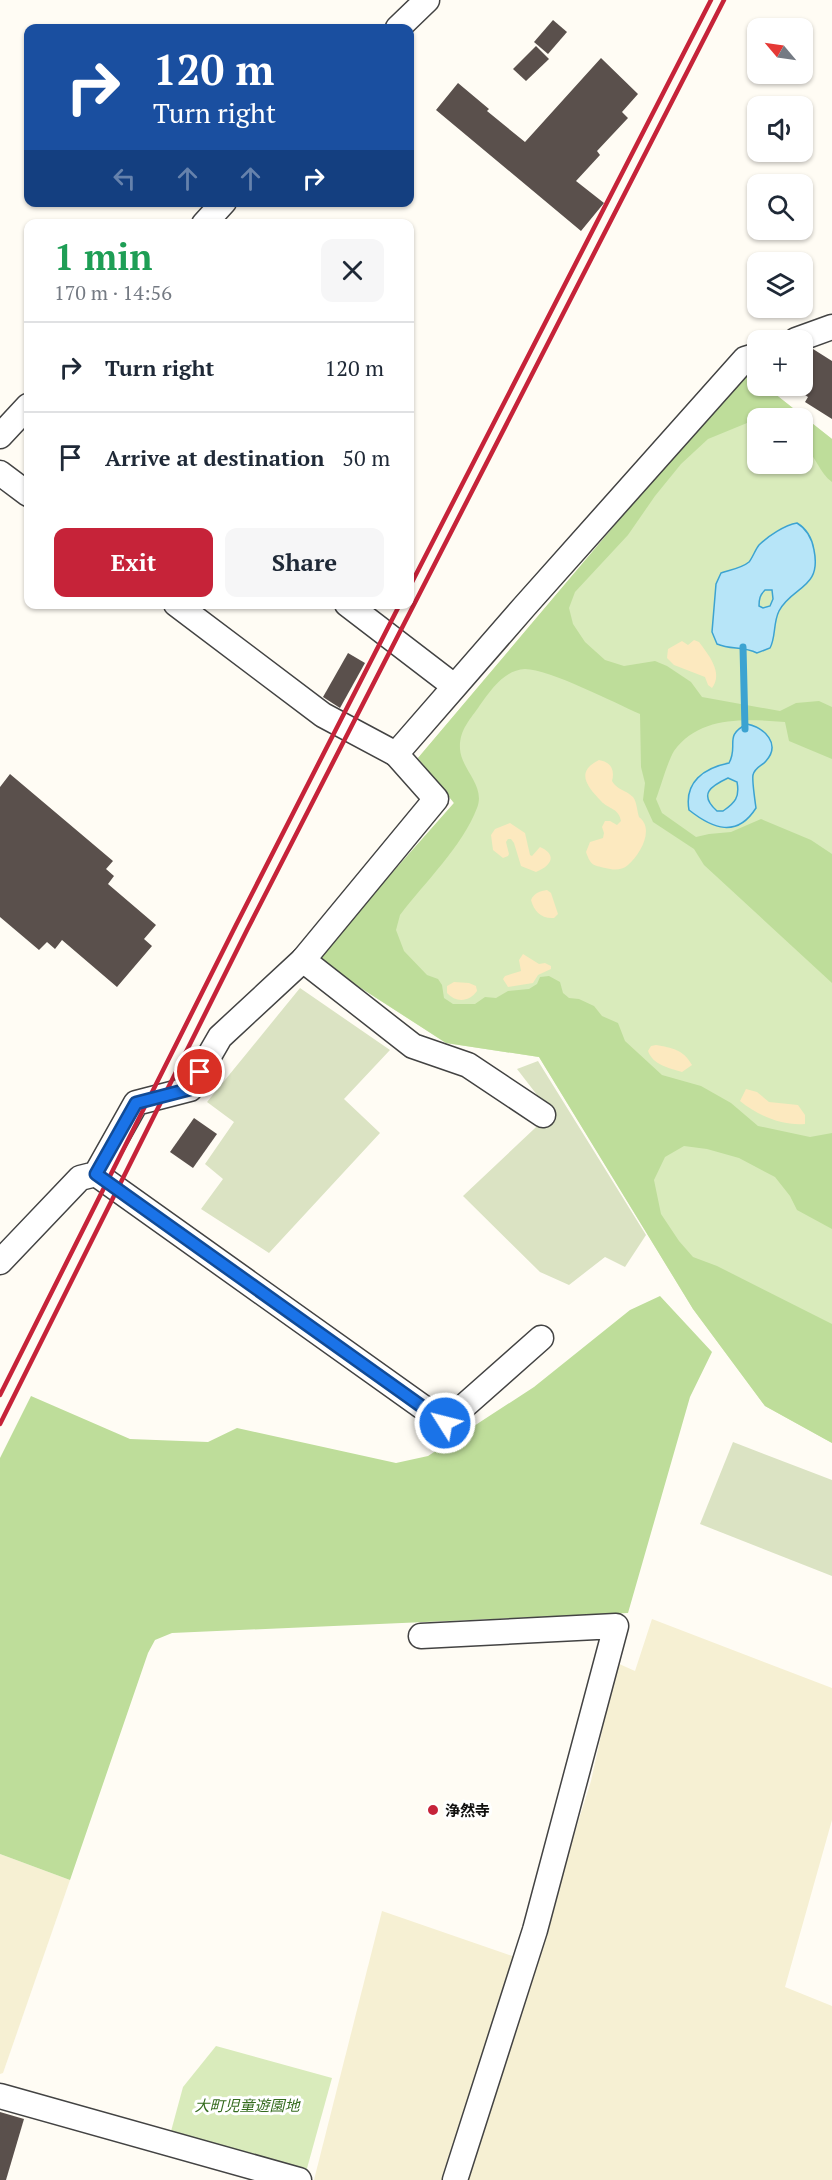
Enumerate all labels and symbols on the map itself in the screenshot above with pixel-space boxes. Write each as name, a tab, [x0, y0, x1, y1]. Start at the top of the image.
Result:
north arrow	[747, 18, 813, 84]
pin	[174, 1046, 225, 1097]
position arrow	[413, 1391, 477, 1455]
place label: 浄然寺	[445, 1800, 490, 1820]
marker: 浄然寺	[426, 1803, 440, 1817]
park label: 大町児童遊園地	[194, 2095, 301, 2115]

